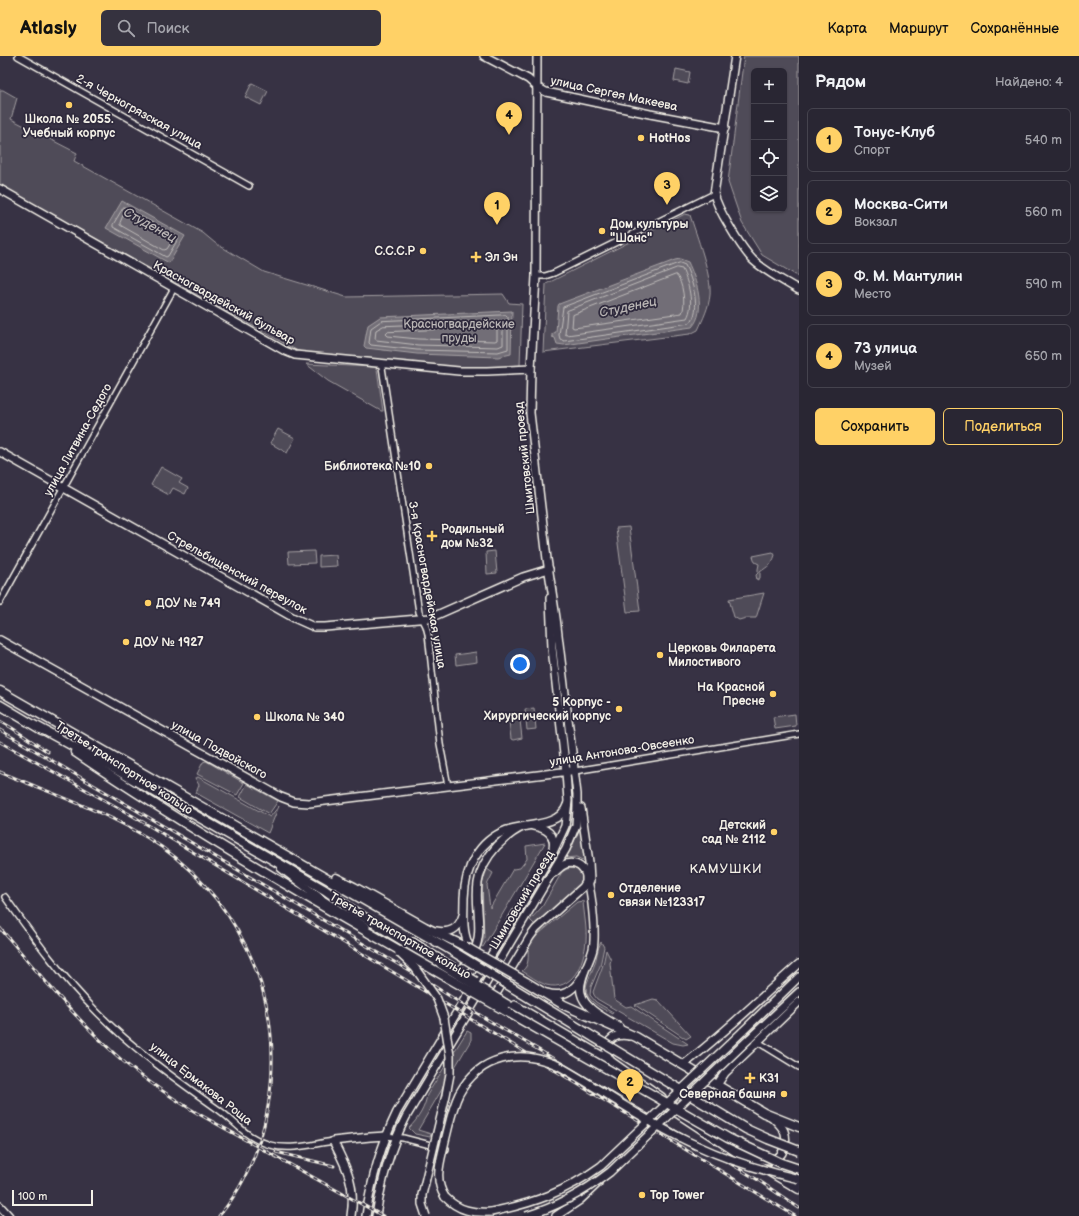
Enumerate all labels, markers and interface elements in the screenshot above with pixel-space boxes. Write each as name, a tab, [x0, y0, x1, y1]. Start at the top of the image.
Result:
search box	[101, 10, 381, 46]
text: Atlasly	[20, 17, 77, 40]
icon: search	[115, 17, 137, 39]
text: Поиск	[147, 19, 189, 38]
text: Карта	[828, 20, 867, 37]
text: Маршрут	[889, 20, 949, 37]
text: Сохранённые	[971, 20, 1059, 37]
map controls	[751, 68, 787, 212]
button: +	[751, 68, 787, 104]
street label: 2-я Черногрязская улица	[73, 71, 205, 153]
text: Рядом	[815, 72, 866, 92]
street label: улица Сергея Макеева	[549, 73, 679, 115]
text: Найдено: 4	[995, 74, 1063, 90]
marker: Школа № 2055. Учебный корпус	[64, 100, 74, 110]
pin: 4	[496, 102, 522, 135]
button: −	[751, 104, 787, 140]
place label: Школа № 2055. Учебный корпус	[23, 112, 115, 141]
text: Тонус-Клуб	[854, 123, 935, 142]
place label: HotHos	[649, 131, 690, 146]
text: 1	[826, 132, 832, 148]
text: 540 m	[1025, 132, 1062, 148]
marker: HotHos	[636, 133, 646, 143]
button: locate	[751, 140, 787, 176]
text: Спорт	[854, 142, 890, 158]
pin: 3	[654, 172, 680, 205]
button: layers	[751, 176, 787, 212]
pin: 1	[484, 192, 510, 225]
text: Москва-Сити	[854, 195, 948, 214]
water label: Студенец	[121, 204, 180, 246]
text: 2	[825, 204, 833, 220]
text: 560 m	[1025, 204, 1062, 220]
text: Вокзал	[854, 214, 897, 230]
place label: Дом культуры "Шанс"	[610, 217, 689, 246]
marker: Дом культуры "Шанс"	[597, 226, 607, 236]
place label: С.С.С.Р	[374, 244, 415, 259]
marker: С.С.С.Р	[418, 246, 428, 256]
place label: Эл Эн	[485, 250, 518, 265]
marker: Эл Эн	[470, 251, 482, 263]
street label: Красногвардейский бульвар	[150, 258, 298, 348]
text: Ф. М. Мантулин	[854, 267, 963, 286]
text: 3	[825, 276, 833, 292]
text: 590 m	[1025, 276, 1062, 292]
text: Место	[854, 286, 891, 302]
water label: Студенец	[598, 293, 658, 321]
park label: Красногвардейские пруды	[403, 317, 515, 346]
text: 73 улица	[854, 339, 917, 358]
text: 4	[825, 348, 833, 364]
text: 650 m	[1025, 348, 1062, 364]
text: Музей	[854, 358, 892, 374]
street label: улица Литвина-Седого	[41, 381, 115, 499]
street label: Шмитовский проезд	[512, 400, 538, 515]
button: Сохранить	[815, 408, 935, 445]
button: Поделиться	[943, 408, 1063, 445]
place label: Библиотека №10	[324, 459, 421, 474]
marker: Библиотека №10	[424, 461, 434, 471]
street label: 3-я Красногвардейская улица	[405, 500, 449, 670]
place label: Родильный дом №32	[440, 522, 504, 551]
street label: Стрельбищенский переулок	[164, 528, 310, 618]
marker: Родильный дом №32	[426, 530, 438, 542]
place label: ДОУ № 749	[156, 596, 221, 611]
marker: ДОУ № 749	[143, 598, 153, 608]
place label: ДОУ № 1927	[134, 635, 204, 650]
marker: ДОУ № 1927	[121, 637, 131, 647]
place label: Церковь Филарета Милостивого	[668, 641, 777, 670]
marker: Церковь Филарета Милостивого	[655, 650, 665, 660]
your location	[510, 654, 530, 674]
place label: На Красной Пресне	[697, 680, 765, 709]
marker: На Красной Пресне	[768, 689, 778, 699]
place label: 5 Корпус - Хирургический корпус	[483, 695, 611, 724]
marker: 5 Корпус - Хирургический корпус	[614, 704, 624, 714]
place label: Школа № 340	[265, 710, 345, 725]
marker: Школа № 340	[252, 712, 262, 722]
street label: улица Подвойского	[169, 717, 269, 783]
street label: Третье транспортное кольцо	[53, 718, 195, 818]
street label: улица Антонова-Овсеенко	[549, 732, 695, 770]
place label: Детский сад № 2112	[702, 818, 767, 847]
marker: Детский сад № 2112	[769, 827, 779, 837]
street label: Шмитовский проезд	[486, 847, 558, 952]
district label: КАМУШКИ	[689, 861, 763, 877]
place label: Отделение связи №123317	[619, 881, 706, 910]
street label: Третье транспортное кольцо	[327, 889, 473, 983]
marker: Отделение связи №123317	[606, 890, 616, 900]
street label: улица Ермакова Роща	[147, 1039, 255, 1129]
pin: 2	[617, 1069, 643, 1102]
place label: К31	[759, 1071, 779, 1086]
marker: К31	[744, 1072, 756, 1084]
place label: Северная башня	[679, 1087, 776, 1102]
marker: Северная башня	[779, 1089, 789, 1099]
scale bar	[12, 1188, 93, 1207]
place label: Top Tower	[650, 1188, 704, 1203]
text: 100 m	[18, 1190, 47, 1203]
marker: Top Tower	[637, 1190, 647, 1200]

